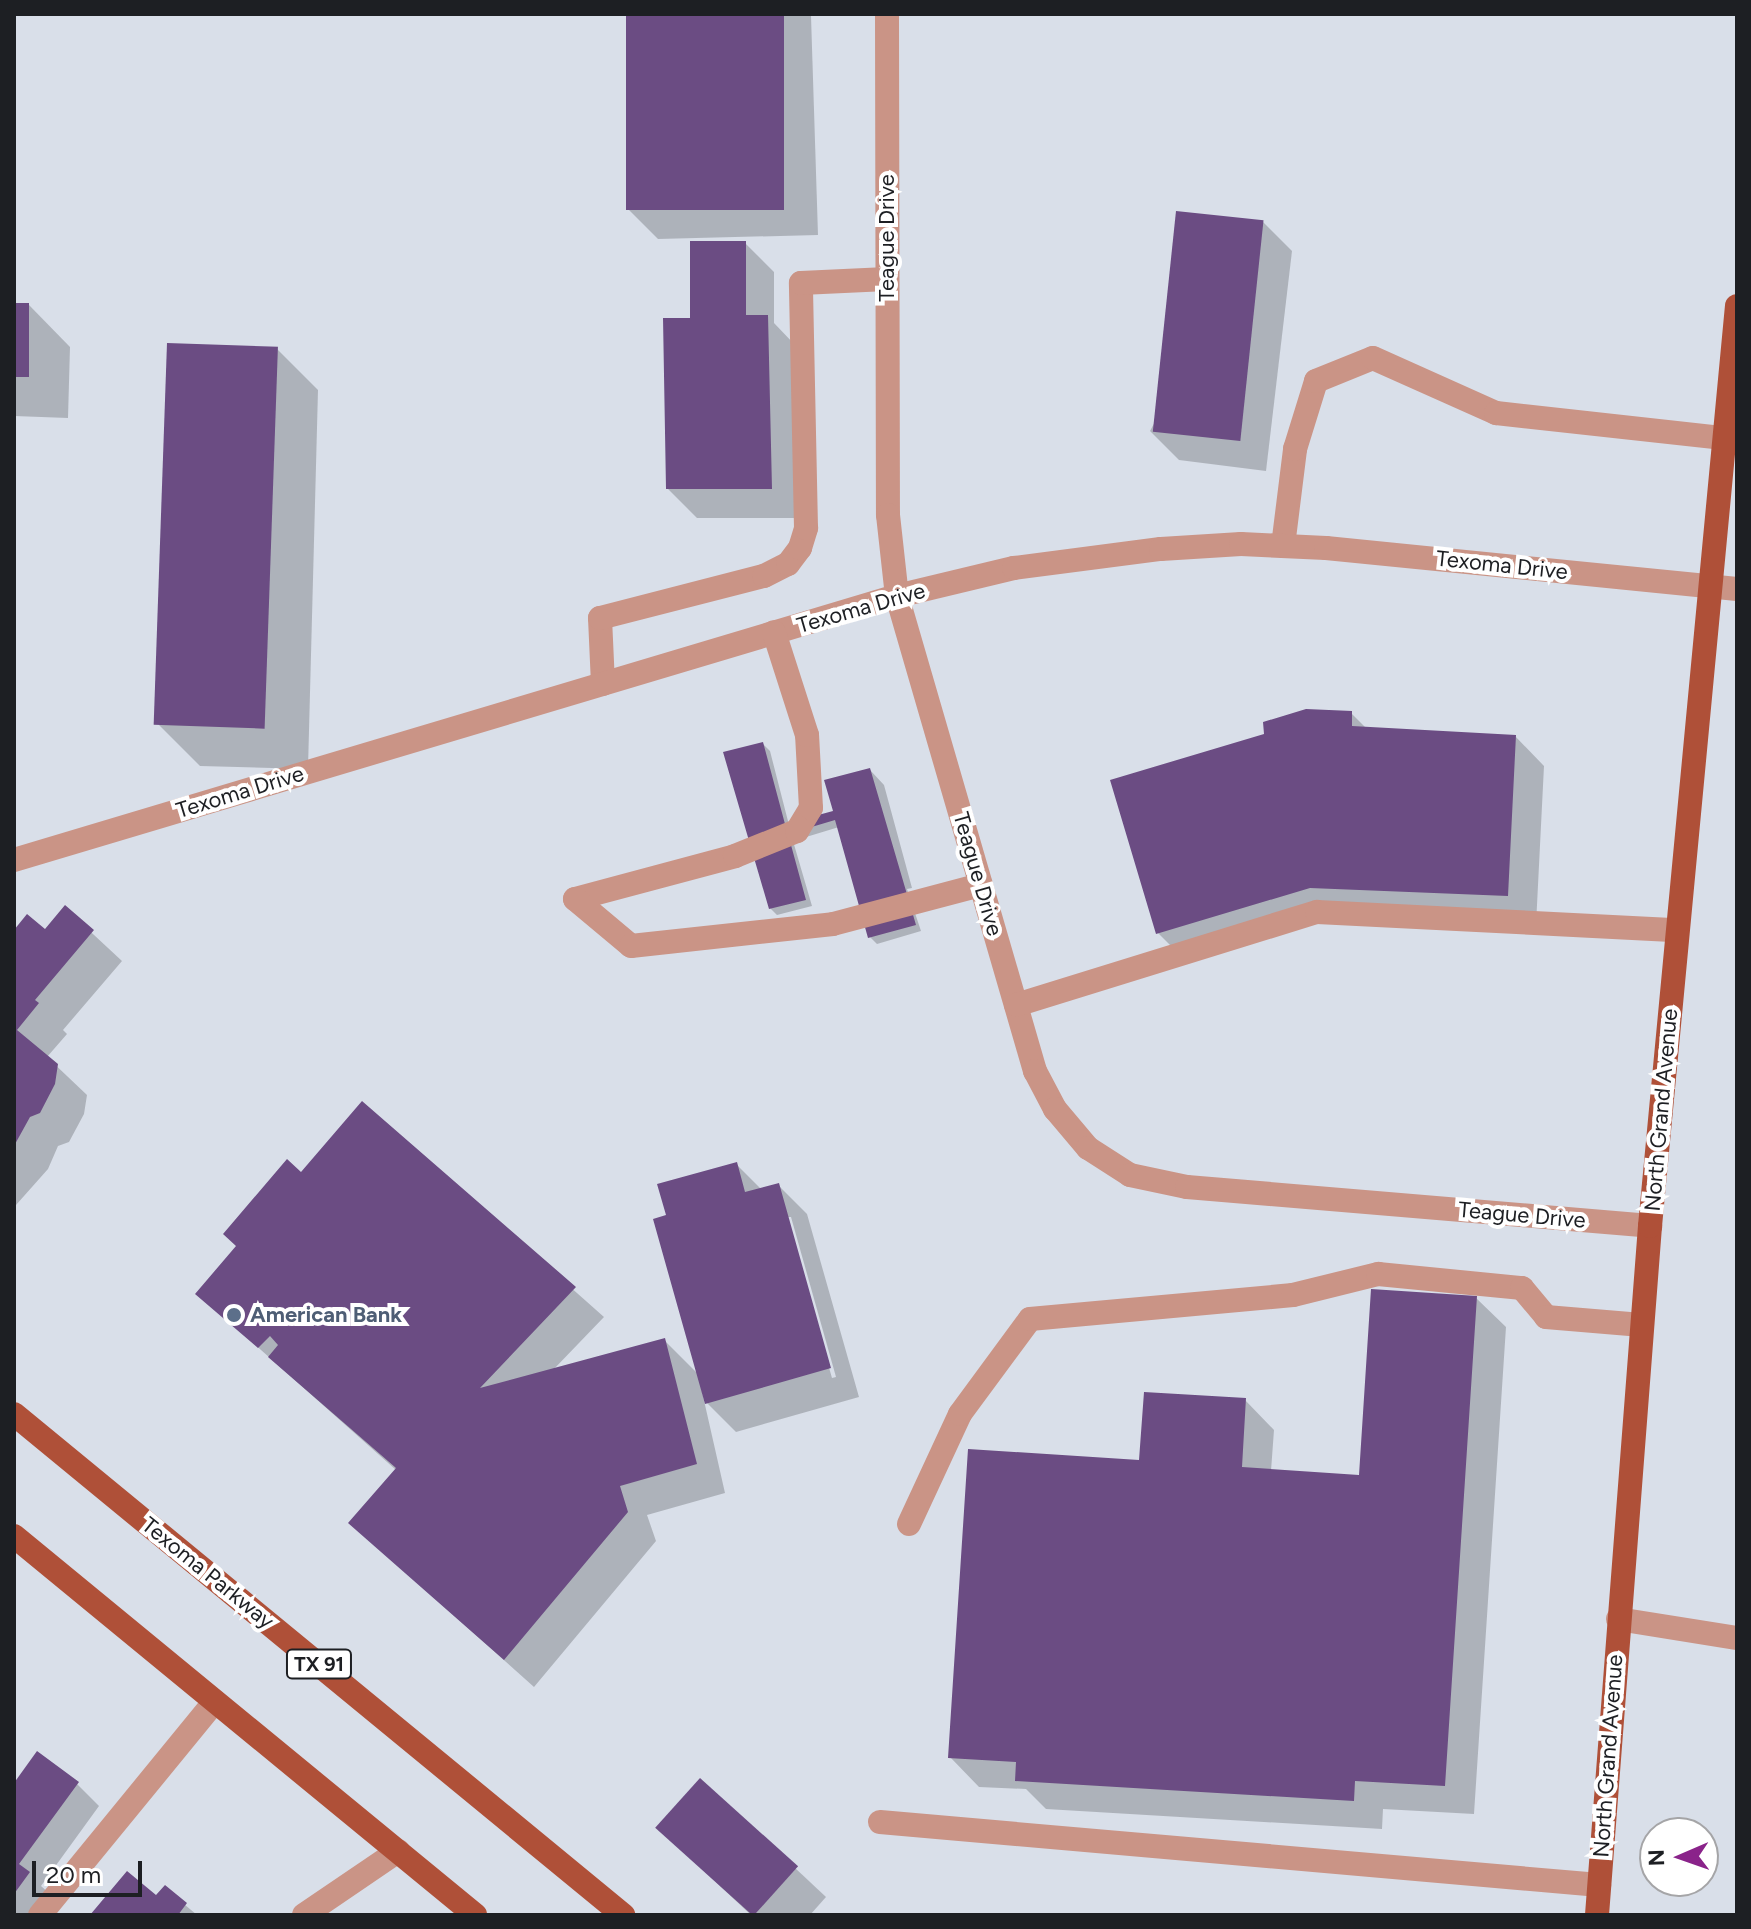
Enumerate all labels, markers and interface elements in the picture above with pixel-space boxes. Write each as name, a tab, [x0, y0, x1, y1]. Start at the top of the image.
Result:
street label: Teague Drive	[874, 174, 900, 302]
street label: Texoma Drive	[1435, 545, 1569, 585]
street label: Texoma Drive	[794, 577, 928, 639]
street label: Texoma Drive	[173, 760, 307, 824]
street label: Teague Drive	[948, 809, 1008, 939]
street label: North Grand Avenue	[1639, 1007, 1683, 1213]
street label: Teague Drive	[1457, 1196, 1587, 1234]
place label: American Bank	[250, 1302, 402, 1328]
marker: American Bank	[225, 1306, 243, 1324]
street label: Texoma Parkway	[137, 1512, 279, 1634]
road number: TX 91	[285, 1648, 353, 1680]
street label: North Grand Avenue	[1588, 1654, 1628, 1858]
north arrow	[1639, 1817, 1719, 1897]
scale bar	[36, 1845, 146, 1895]
text: N	[1643, 1849, 1670, 1867]
text: 20 m	[46, 1860, 101, 1889]

